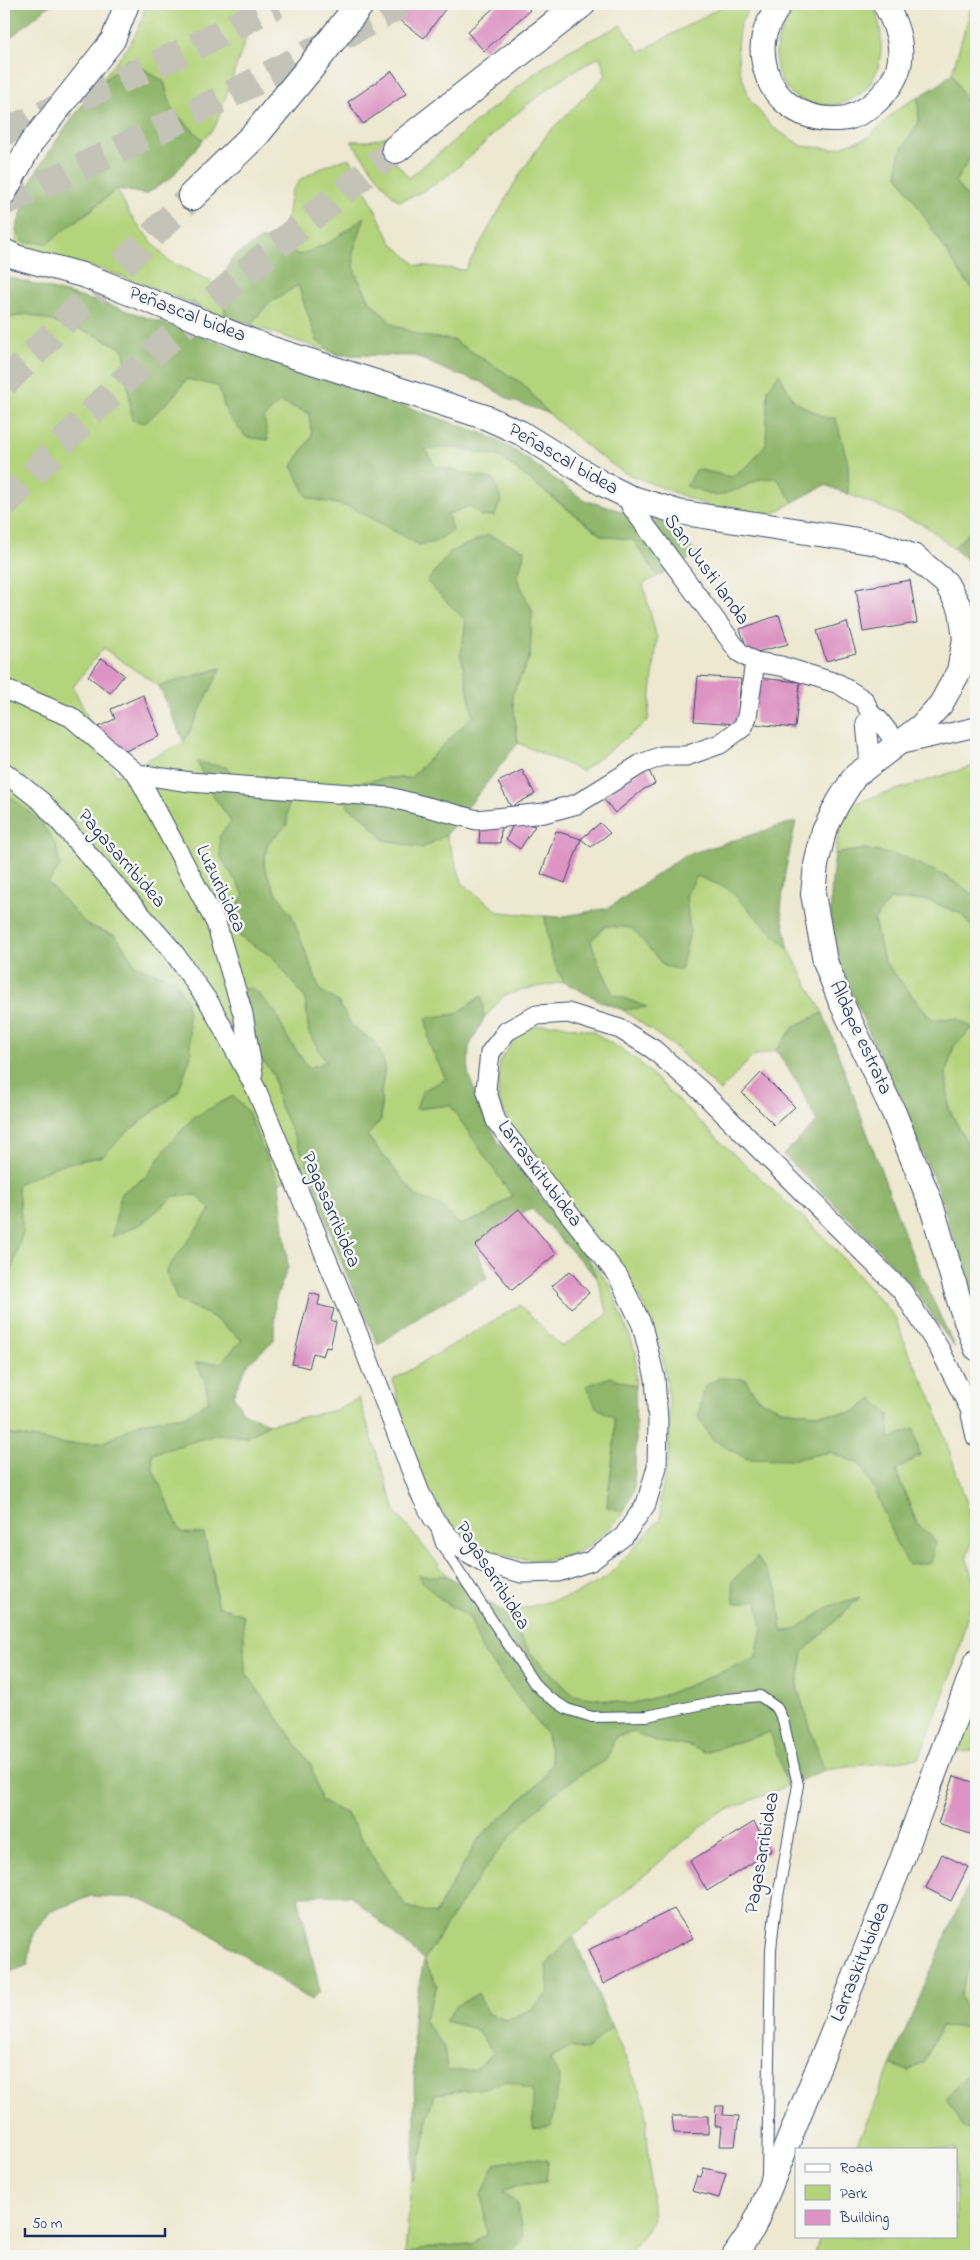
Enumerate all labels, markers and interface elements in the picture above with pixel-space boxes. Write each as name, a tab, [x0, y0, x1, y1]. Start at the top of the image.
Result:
street label: Peñascal bidea	[124, 279, 250, 351]
street label: Peñascal bidea	[502, 417, 624, 503]
street label: San Justi landa	[656, 508, 756, 632]
street label: Pagasarribidea	[69, 803, 172, 916]
street label: Luzuribidea	[187, 841, 253, 937]
street label: Aldape estrata	[821, 976, 899, 1100]
street label: Larraskitubidea	[489, 1114, 589, 1234]
street label: Pagasarribidea	[292, 1148, 367, 1273]
street label: Pagasarribidea	[446, 1516, 537, 1636]
street label: Pagasarribidea	[738, 1790, 789, 1916]
street label: Larraskitubidea	[824, 1898, 898, 2026]
legend	[795, 2148, 958, 2238]
text: Road	[840, 2157, 873, 2179]
text: Park	[840, 2183, 868, 2205]
scale bar	[25, 2205, 165, 2237]
text: Building	[839, 2207, 889, 2230]
text: 50 m	[32, 2213, 63, 2235]

